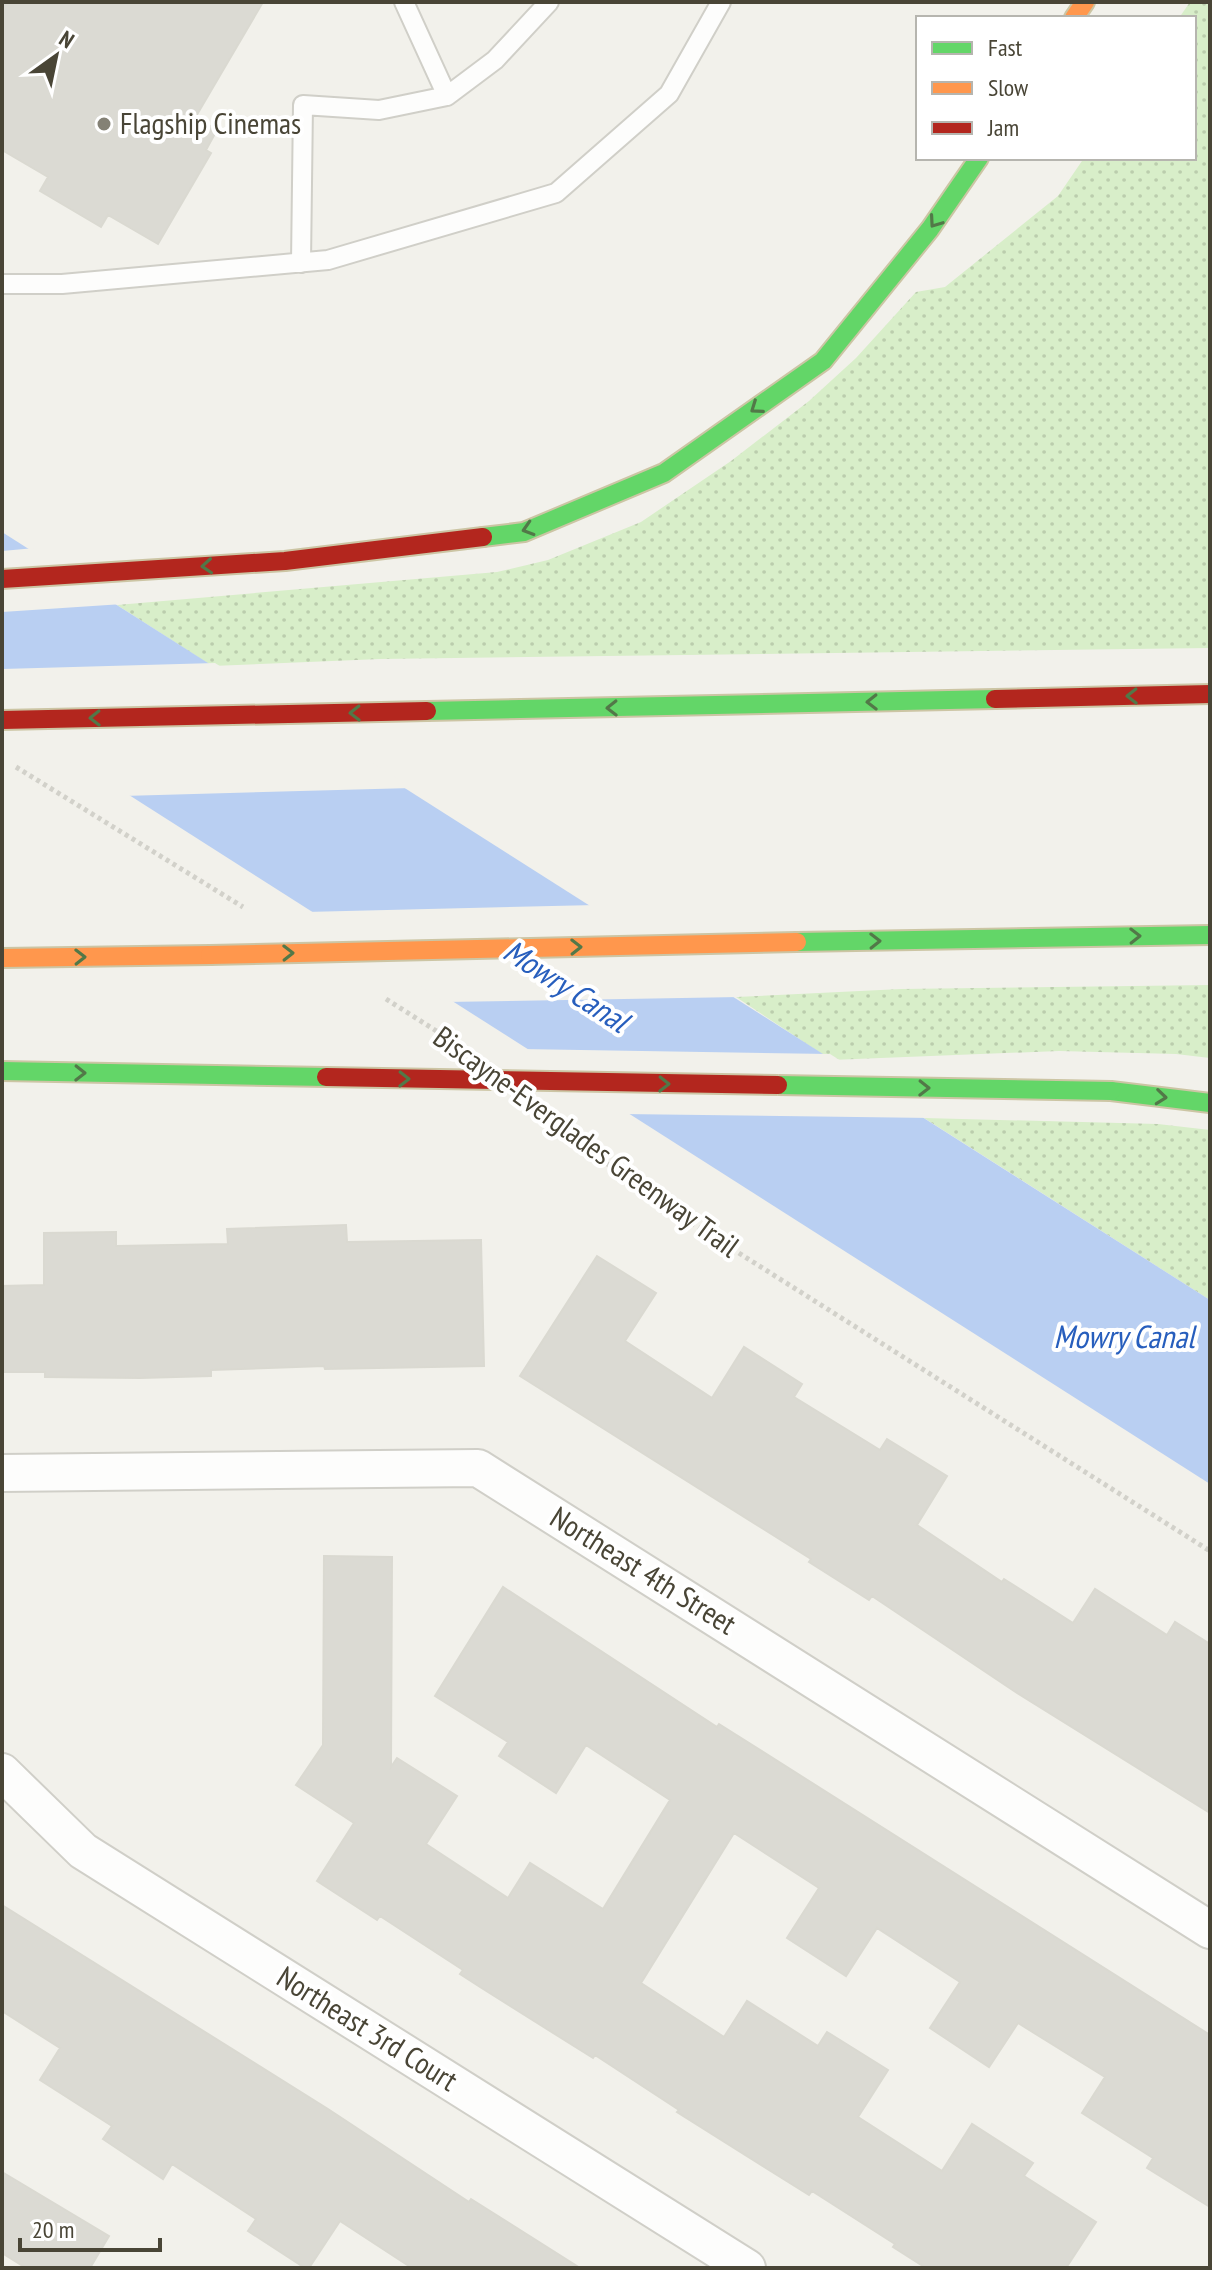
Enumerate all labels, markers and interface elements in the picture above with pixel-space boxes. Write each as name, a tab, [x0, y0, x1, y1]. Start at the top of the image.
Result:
north arrow	[16, 16, 96, 96]
legend	[916, 16, 1196, 160]
text: N	[54, 24, 80, 54]
text: Fast	[988, 32, 1023, 63]
text: Slow	[988, 72, 1029, 103]
place label: Flagship Cinemas	[120, 103, 301, 142]
text: Jam	[987, 112, 1019, 143]
marker: Flagship Cinemas	[95, 115, 113, 133]
one-way arrow	[930, 214, 944, 228]
one-way arrow	[750, 398, 764, 413]
one-way arrow	[521, 520, 535, 536]
one-way arrow	[200, 557, 213, 574]
one-way arrow	[1125, 687, 1138, 705]
one-way arrow	[865, 693, 878, 711]
one-way arrow	[605, 699, 618, 717]
one-way arrow	[348, 705, 361, 722]
one-way arrow	[88, 709, 101, 727]
one-way arrow	[1129, 927, 1142, 945]
water label: Mowry Canal	[496, 929, 639, 1042]
one-way arrow	[869, 932, 882, 949]
one-way arrow	[570, 938, 583, 956]
one-way arrow	[282, 944, 295, 962]
one-way arrow	[74, 948, 87, 966]
street label: Biscayne-Everglades Greenway Trail	[426, 1017, 748, 1265]
one-way arrow	[74, 1064, 87, 1081]
one-way arrow	[398, 1070, 411, 1088]
one-way arrow	[658, 1075, 671, 1092]
one-way arrow	[918, 1079, 931, 1097]
one-way arrow	[1154, 1088, 1168, 1105]
water label: Mowry Canal	[1054, 1315, 1197, 1357]
street label: Northeast 4th Street	[544, 1497, 745, 1643]
street label: Northeast 3rd Court	[270, 1957, 466, 2099]
scale bar	[20, 2202, 160, 2252]
text: 20 m	[32, 2214, 74, 2245]

